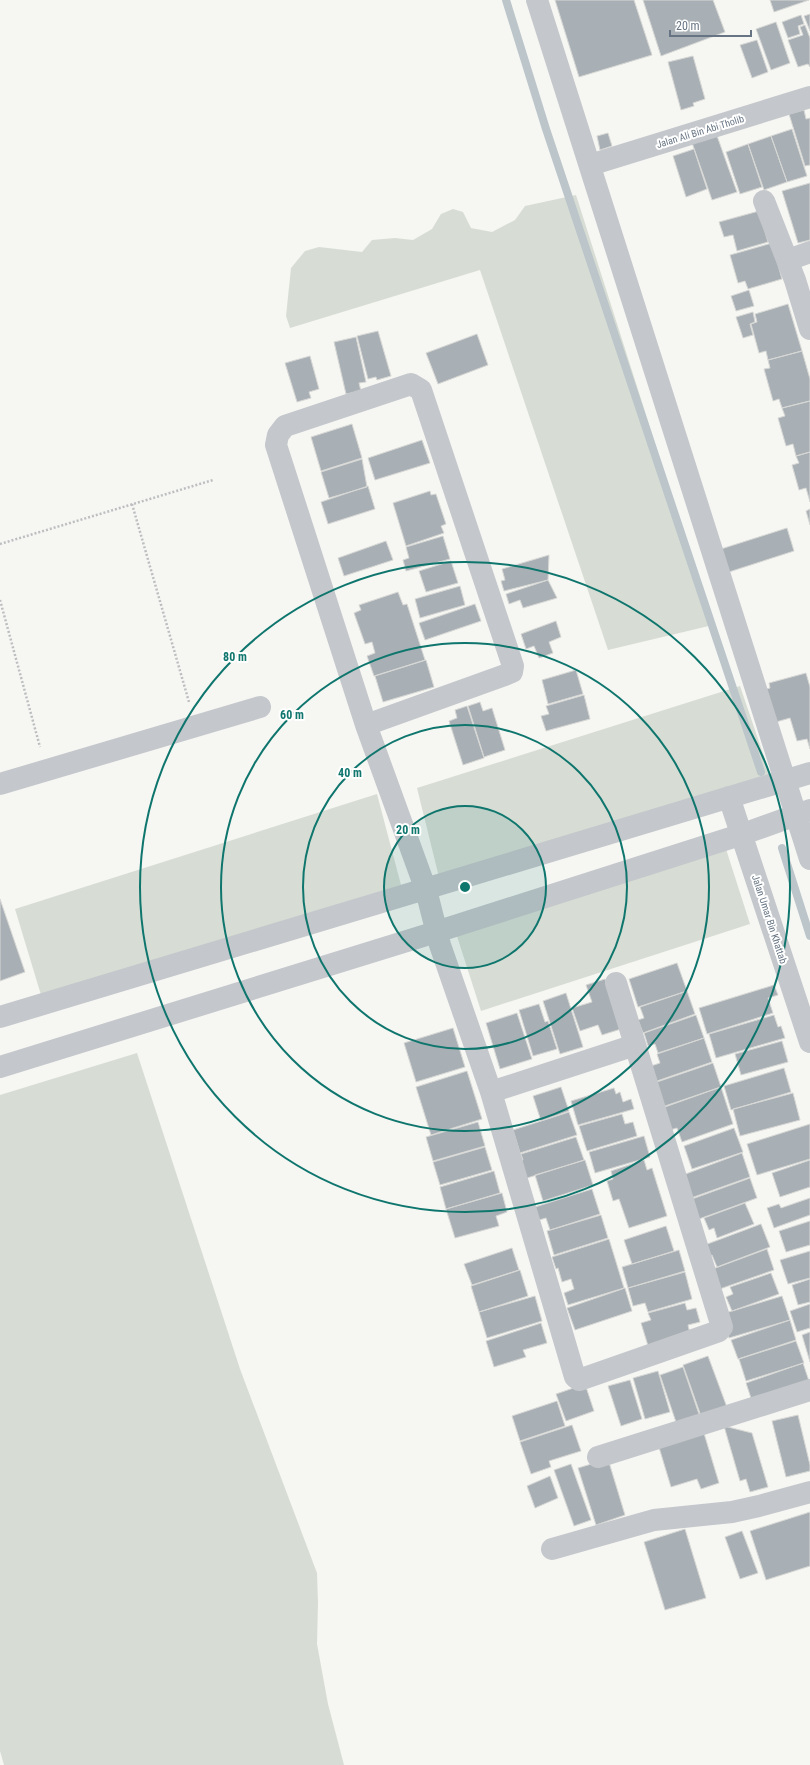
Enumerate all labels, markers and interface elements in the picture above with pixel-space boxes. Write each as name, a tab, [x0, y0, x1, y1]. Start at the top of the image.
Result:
scale bar	[670, 12, 751, 38]
text: 20 m	[676, 19, 700, 33]
street label: Jalan Ali Bin Abi Tholib	[655, 113, 745, 150]
text: 80 m	[223, 650, 247, 664]
text: 60 m	[280, 708, 304, 722]
text: 40 m	[338, 766, 362, 780]
text: 20 m	[396, 823, 420, 837]
street label: Jalan Umar Bin Khattab	[750, 873, 789, 965]
centre of rings	[458, 880, 472, 894]

